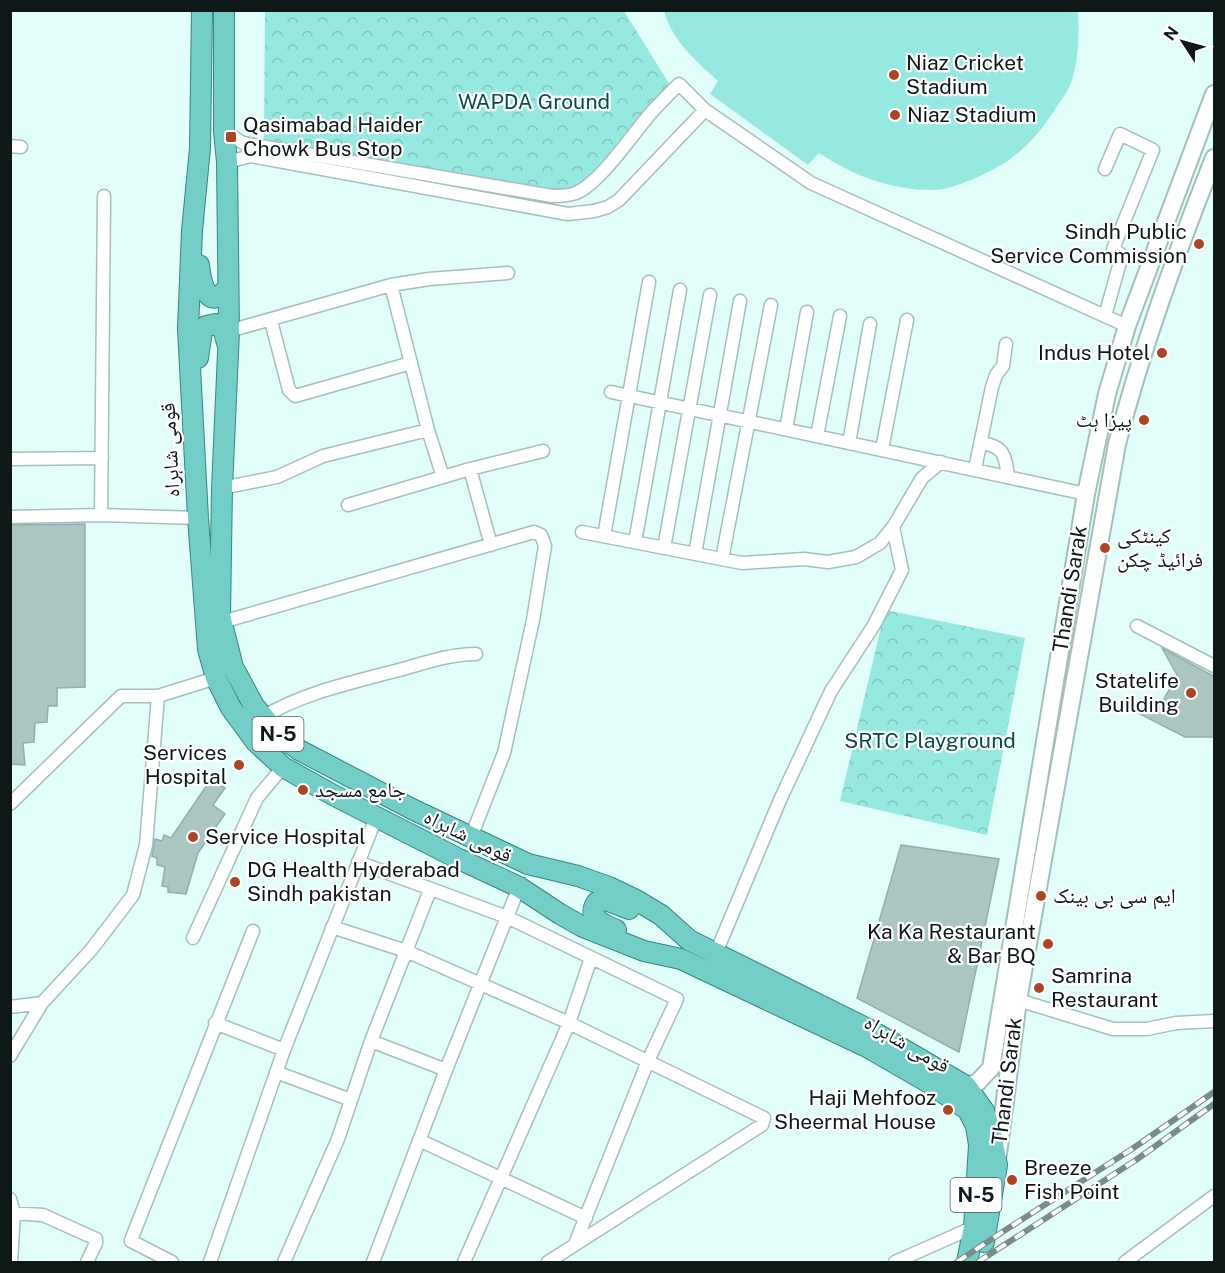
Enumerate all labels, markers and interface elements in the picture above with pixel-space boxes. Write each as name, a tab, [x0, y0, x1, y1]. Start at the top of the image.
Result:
north arrow	[1153, 12, 1213, 72]
text: N	[1160, 23, 1183, 44]
place label: Niaz Cricket Stadium	[906, 50, 1024, 99]
marker: Niaz Cricket Stadium	[887, 68, 901, 82]
park label: WAPDA Ground	[458, 89, 610, 114]
place label: Niaz Stadium	[907, 102, 1037, 127]
marker: Niaz Stadium	[888, 108, 902, 122]
place label: Qasimabad Haider Chowk Bus Stop	[243, 112, 423, 161]
marker: Qasimabad Haider Chowk Bus Stop	[224, 130, 238, 144]
place label: Sindh Public Service Commission	[990, 219, 1187, 268]
marker: Sindh Public Service Commission	[1192, 237, 1206, 251]
place label: Indus Hotel	[1038, 340, 1150, 365]
marker: Indus Hotel	[1155, 346, 1169, 360]
street label: قومی شاہراہ	[155, 402, 185, 498]
place label: پیزا ہٹ	[1076, 407, 1132, 432]
marker: پیزا ہٹ	[1137, 413, 1151, 427]
place label: کینٹکی فرائیڈ چکن	[1117, 523, 1203, 573]
street label: Thandi Sarak	[1047, 524, 1092, 654]
marker: کینٹکی فرائیڈ چکن	[1098, 541, 1112, 555]
place label: Statelife Building	[1095, 668, 1179, 717]
marker: Statelife Building	[1184, 686, 1198, 700]
road number: N-5	[252, 717, 304, 751]
park label: SRTC Playground	[844, 728, 1016, 753]
place label: Services Hospital	[143, 740, 227, 789]
marker: Services Hospital	[232, 758, 246, 772]
place label: جامع مسجد	[315, 777, 406, 803]
marker: جامع مسجد	[296, 783, 310, 797]
street label: قومی شاہراہ	[420, 804, 516, 868]
place label: Service Hospital	[205, 824, 366, 849]
marker: Service Hospital	[186, 830, 200, 844]
place label: DG Health Hyderabad Sindh pakistan	[247, 857, 460, 906]
marker: DG Health Hyderabad Sindh pakistan	[228, 875, 242, 889]
place label: ایم سی بی بینک	[1053, 883, 1176, 910]
marker: ایم سی بی بینک	[1034, 889, 1048, 903]
place label: Ka Ka Restaurant & Bar BQ	[867, 919, 1036, 968]
marker: Ka Ka Restaurant & Bar BQ	[1041, 937, 1055, 951]
place label: Samrina Restaurant	[1051, 963, 1158, 1012]
marker: Samrina Restaurant	[1032, 981, 1046, 995]
street label: قومی شاہراہ	[859, 1009, 955, 1079]
street label: Thandi Sarak	[986, 1016, 1027, 1146]
place label: Haji Mehfooz Sheermal House	[774, 1085, 936, 1134]
marker: Haji Mehfooz Sheermal House	[941, 1103, 955, 1117]
place label: Breeze Fish Point	[1024, 1155, 1120, 1204]
marker: Breeze Fish Point	[1005, 1173, 1019, 1187]
road number: N-5	[950, 1178, 1002, 1212]

